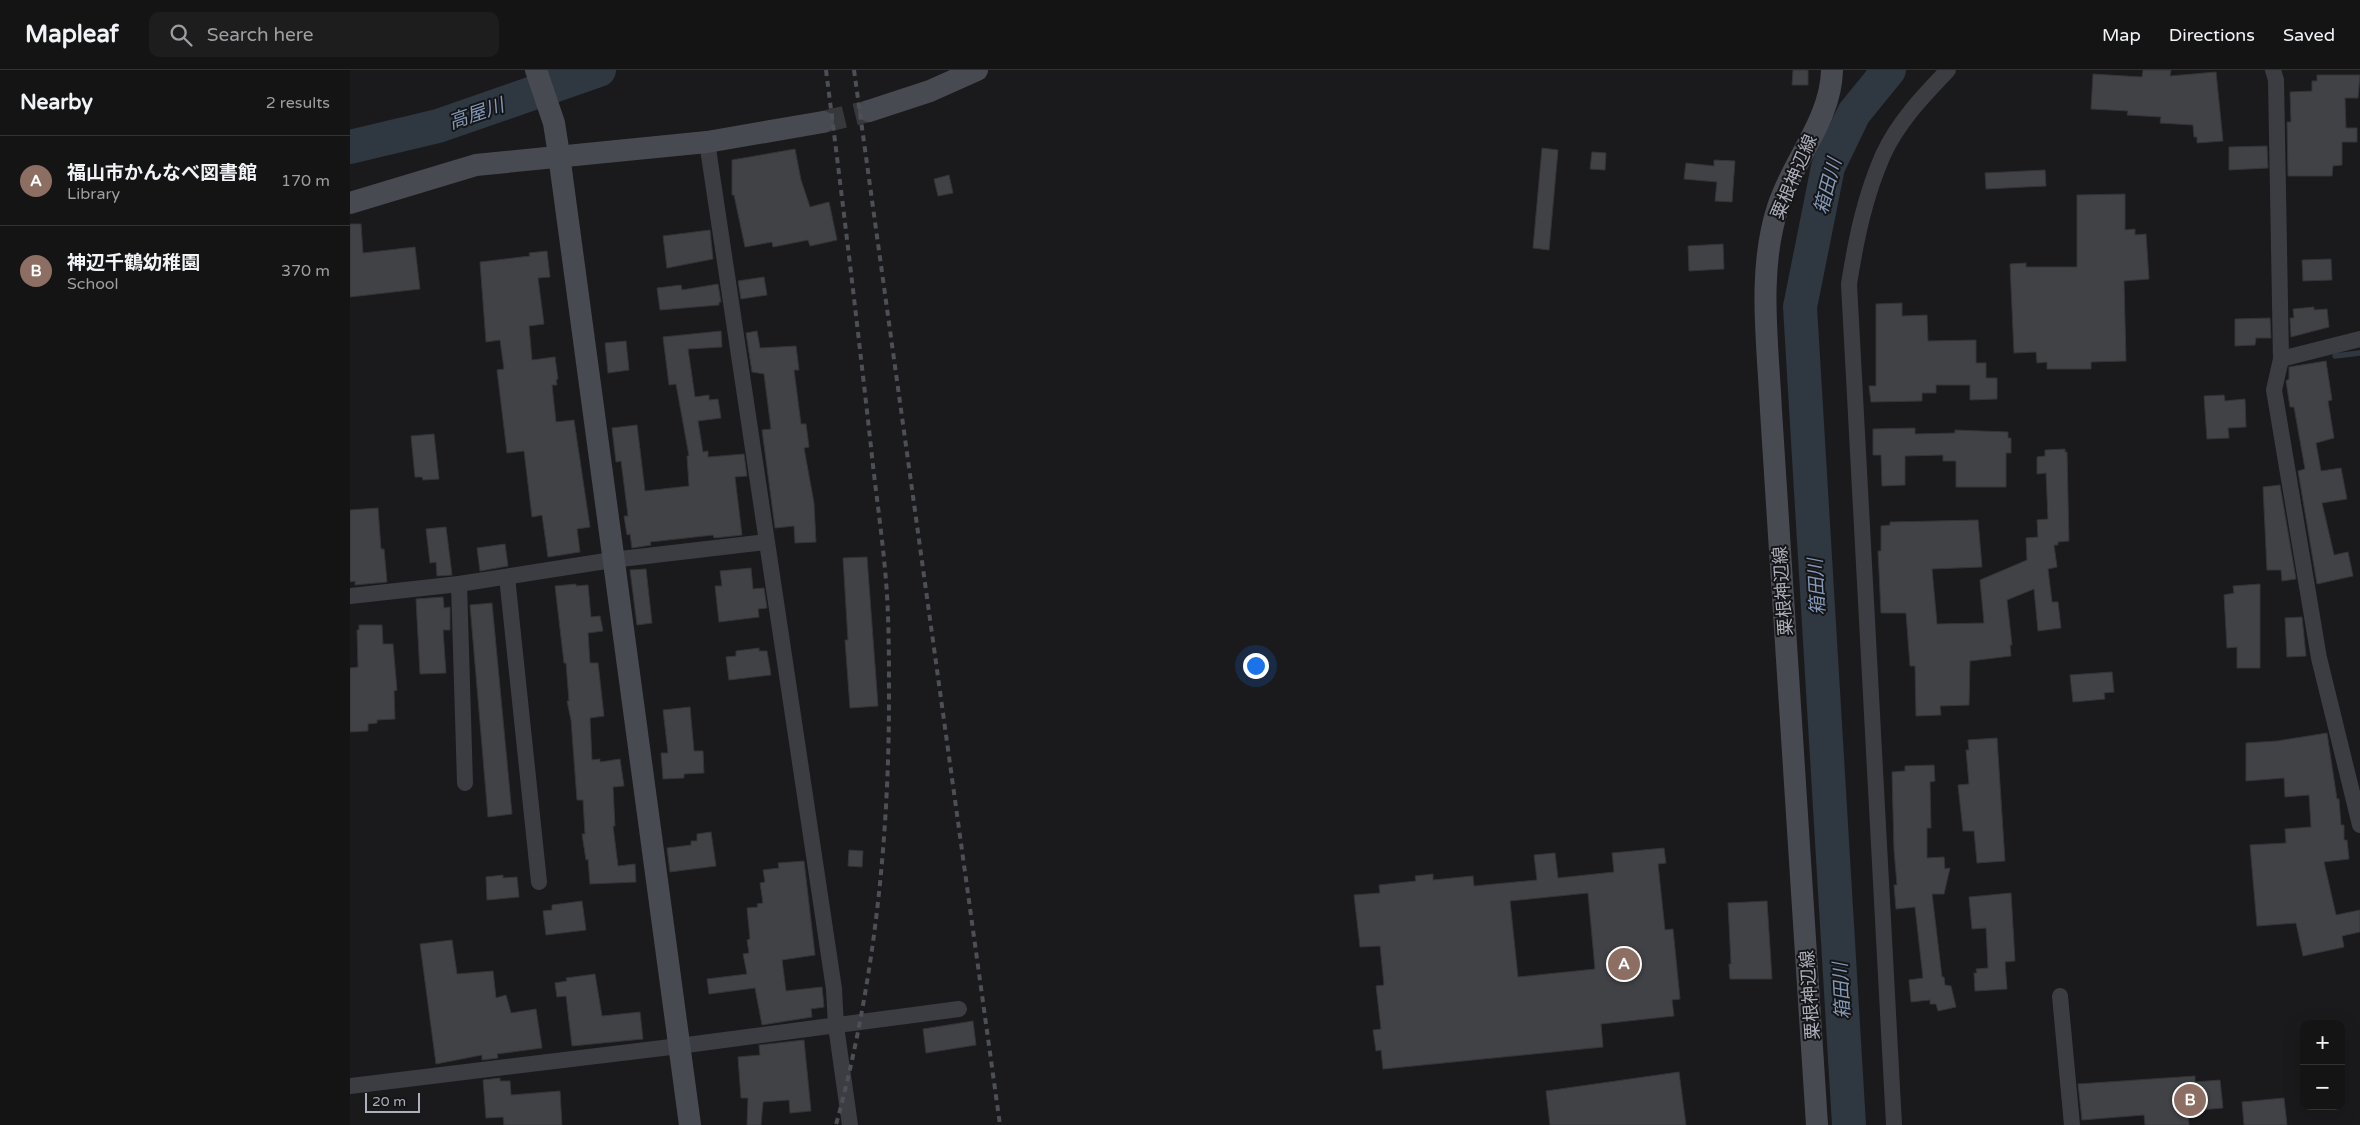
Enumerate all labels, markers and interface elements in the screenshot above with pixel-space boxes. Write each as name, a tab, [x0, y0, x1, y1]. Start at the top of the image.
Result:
search box	[149, 12, 499, 57]
text: Mapleaf	[25, 20, 119, 49]
icon: search	[167, 21, 195, 49]
text: Search here	[207, 24, 314, 46]
text: Map	[2102, 24, 2141, 46]
text: Directions	[2169, 24, 2255, 46]
text: Saved	[2283, 24, 2335, 46]
text: Nearby	[20, 90, 93, 115]
text: 2 results	[266, 93, 330, 113]
water label: 高屋川	[446, 94, 509, 134]
street label: 粟根神辺線	[1766, 131, 1822, 223]
water label: 箱田川	[1810, 154, 1846, 217]
text: 福山市かんなべ図書館	[67, 162, 257, 184]
text: A	[30, 171, 42, 191]
text: 170 m	[281, 171, 330, 191]
text: Library	[67, 184, 120, 204]
text: 神辺千鶴幼稚園	[67, 252, 200, 274]
text: B	[30, 261, 42, 281]
text: 370 m	[281, 261, 330, 281]
text: School	[67, 274, 119, 294]
street label: 粟根神辺線	[1769, 545, 1797, 637]
water label: 箱田川	[1804, 556, 1829, 616]
your location	[1243, 653, 1269, 679]
pin: A	[1608, 945, 1640, 983]
street label: 粟根神辺線	[1796, 949, 1824, 1041]
water label: 箱田川	[1829, 960, 1854, 1020]
map controls	[2300, 1020, 2345, 1110]
button: +	[2300, 1020, 2345, 1065]
button: −	[2300, 1065, 2345, 1110]
pin: B	[2174, 1081, 2206, 1119]
scale bar	[365, 1090, 420, 1113]
text: 20 m	[372, 1093, 406, 1110]

